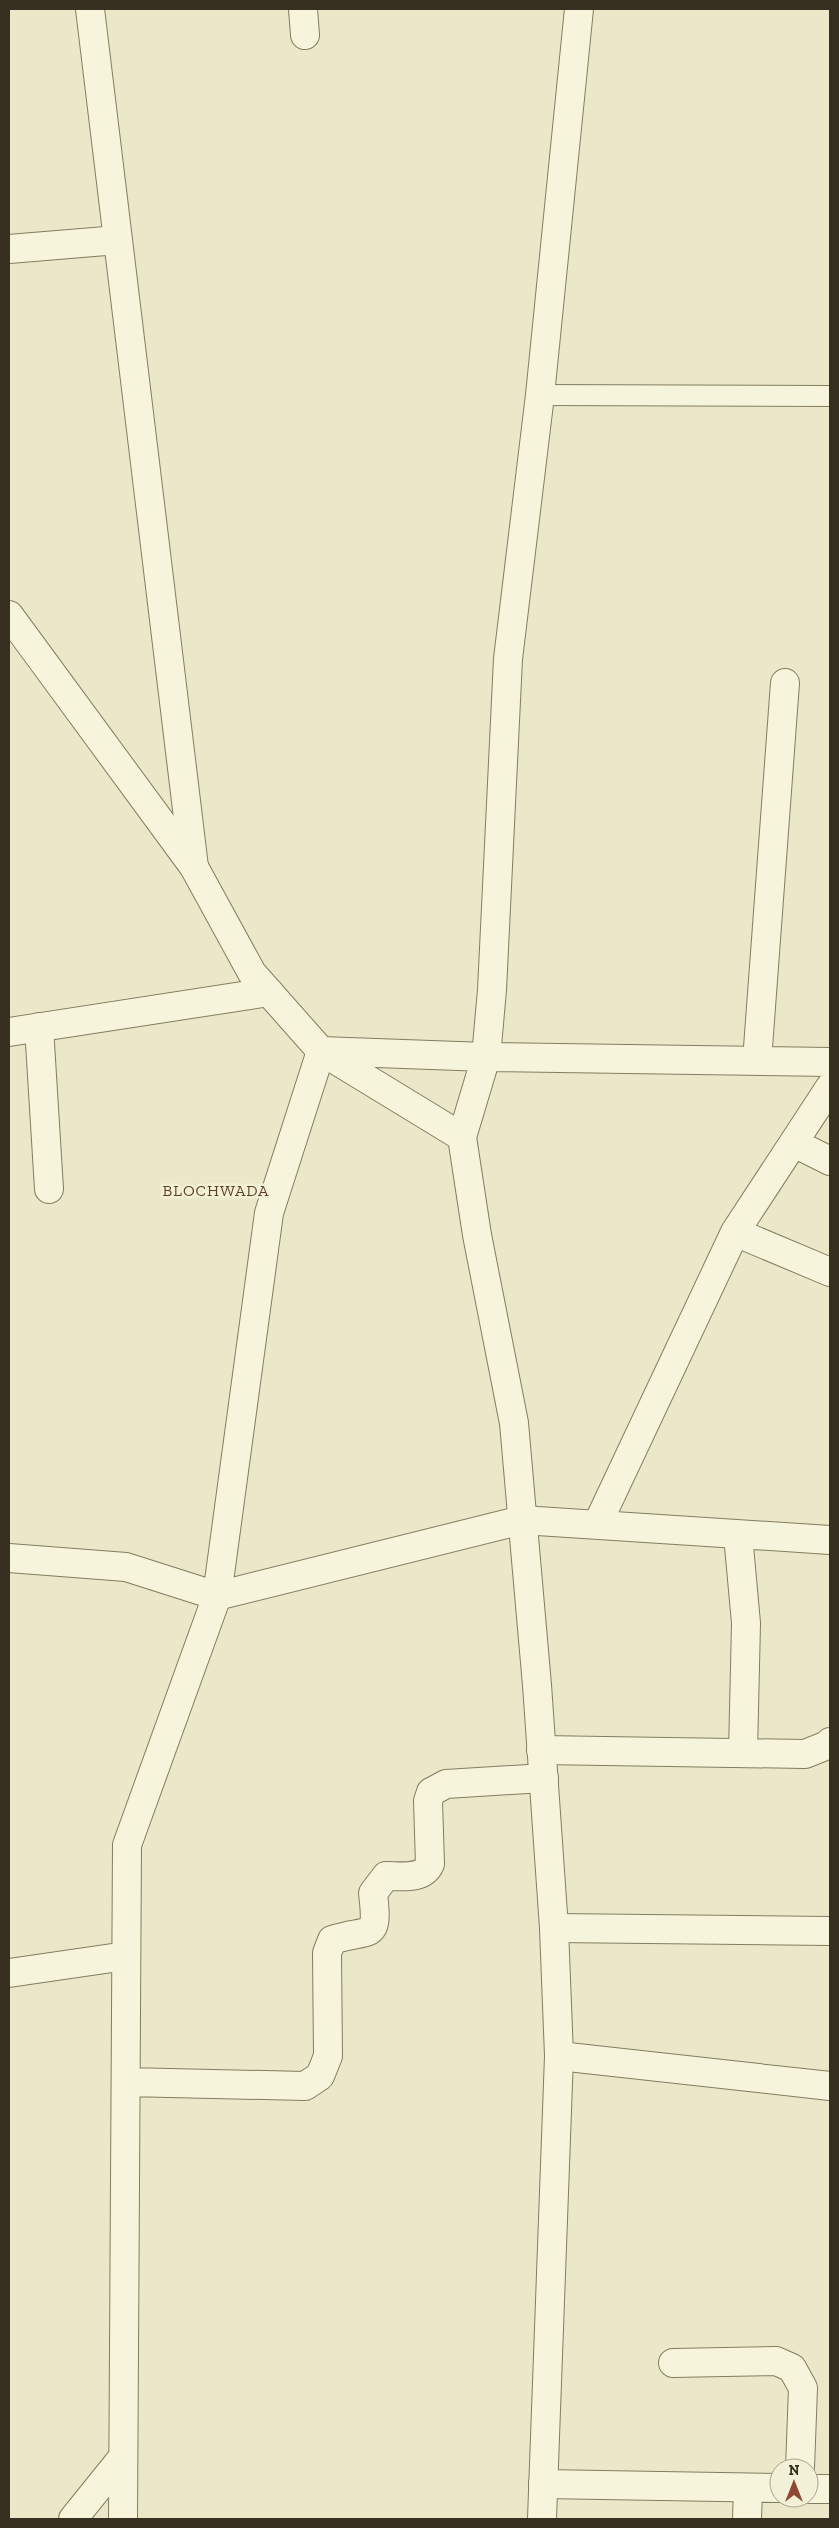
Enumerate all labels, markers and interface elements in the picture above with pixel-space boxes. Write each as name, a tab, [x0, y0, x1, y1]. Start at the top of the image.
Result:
district label: BLOCHWADA	[163, 1181, 269, 1200]
north arrow	[769, 2458, 819, 2508]
text: N	[789, 2462, 800, 2479]

